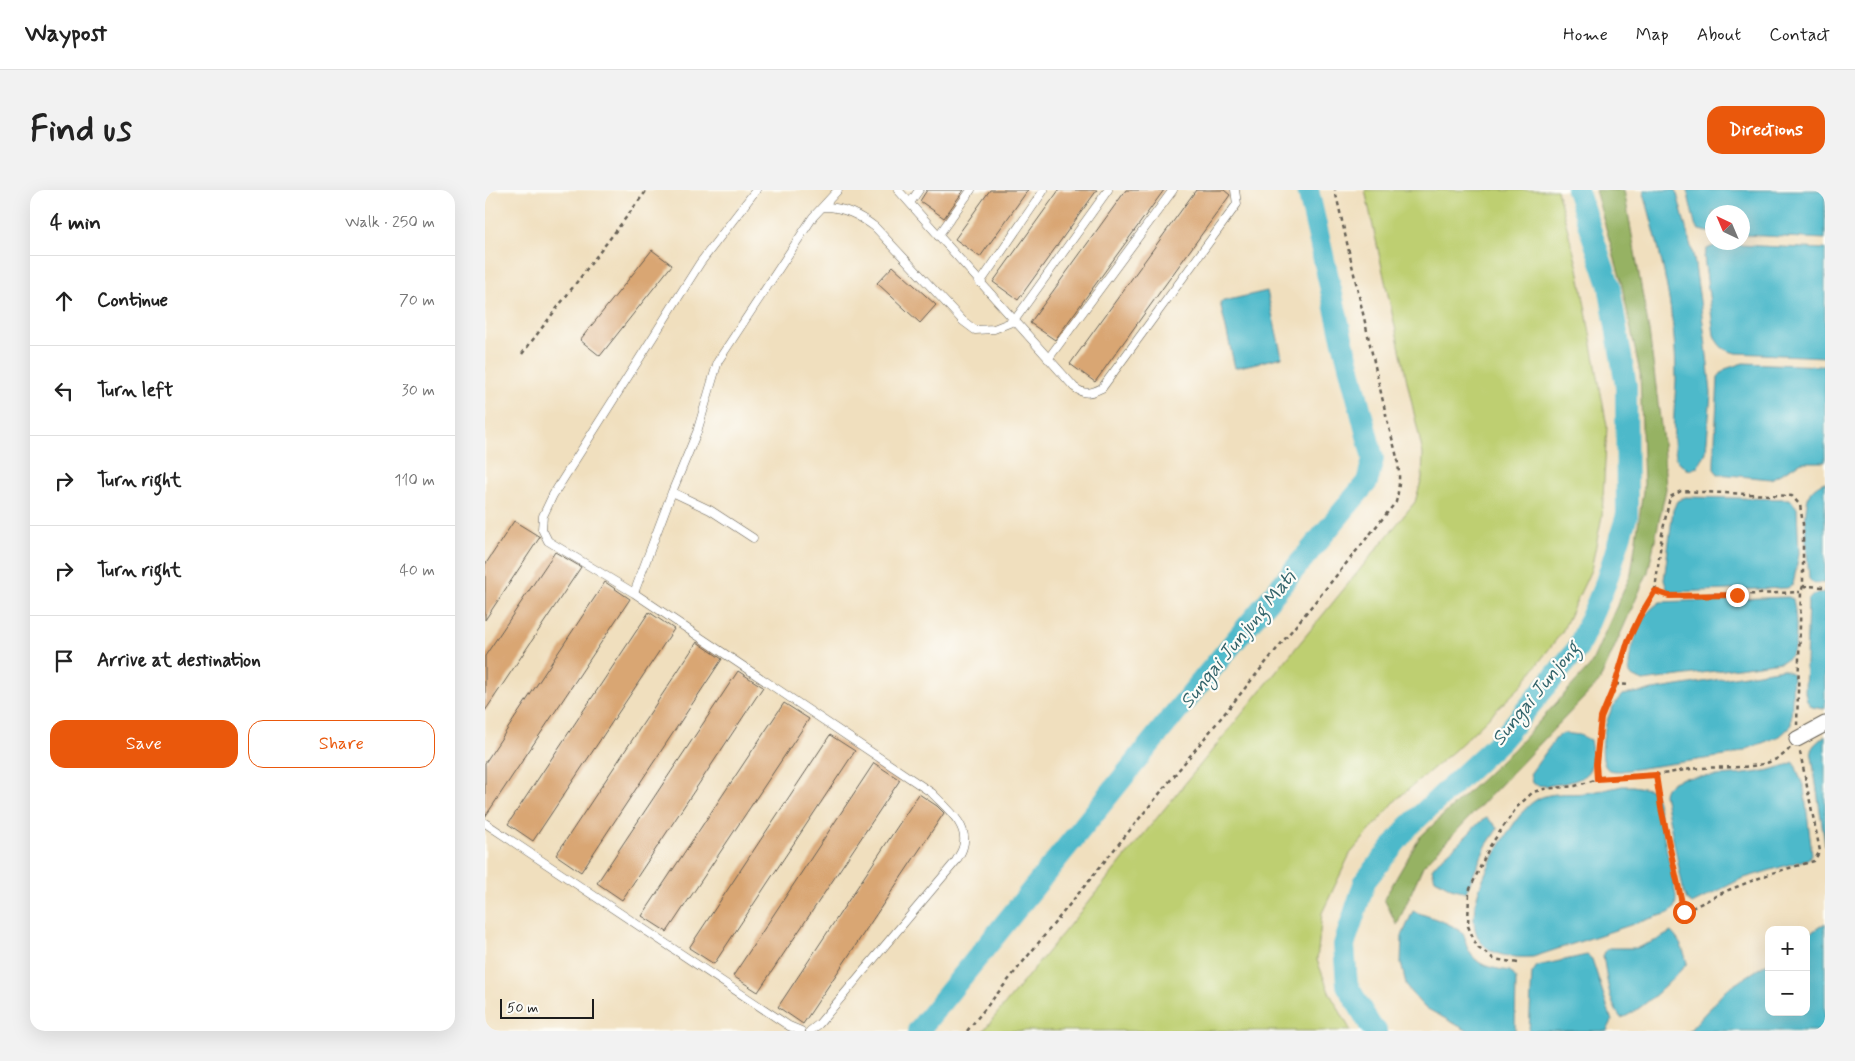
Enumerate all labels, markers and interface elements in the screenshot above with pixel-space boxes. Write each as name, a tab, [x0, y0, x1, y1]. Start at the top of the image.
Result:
text: Waypost	[25, 19, 107, 50]
text: Home	[1563, 23, 1608, 47]
text: Map	[1636, 23, 1669, 47]
text: About	[1697, 23, 1741, 47]
text: Contact	[1769, 23, 1830, 47]
button: Directions	[1707, 106, 1825, 154]
text: Find us	[30, 107, 132, 153]
north arrow	[1705, 205, 1750, 250]
text: 4 min	[50, 209, 101, 237]
text: Walk · 250 m	[345, 212, 435, 233]
icon: ahead	[50, 287, 78, 315]
text: Continue	[97, 288, 168, 313]
text: 70 m	[399, 290, 435, 311]
icon: left	[50, 377, 78, 405]
text: Turn left	[97, 378, 173, 403]
text: 30 m	[402, 380, 435, 401]
icon: right	[50, 467, 78, 495]
text: Turn right	[97, 468, 181, 493]
text: 110 m	[394, 470, 435, 491]
icon: right	[50, 557, 78, 585]
text: Turn right	[97, 558, 181, 583]
text: 40 m	[399, 560, 435, 581]
water label: Sungai Junjung Mati	[1174, 563, 1306, 716]
route end	[1726, 584, 1749, 607]
water label: Sungai Junjong	[1486, 634, 1590, 753]
icon: arrive	[50, 647, 78, 675]
text: Arrive at destination	[97, 648, 261, 673]
button: Save	[50, 720, 238, 768]
button: Share	[248, 720, 435, 768]
route start	[1673, 901, 1696, 924]
map controls	[1765, 926, 1810, 1016]
button: +	[1765, 926, 1810, 971]
button: −	[1765, 971, 1810, 1016]
scale bar	[500, 996, 594, 1019]
text: 50 m	[507, 999, 538, 1017]

